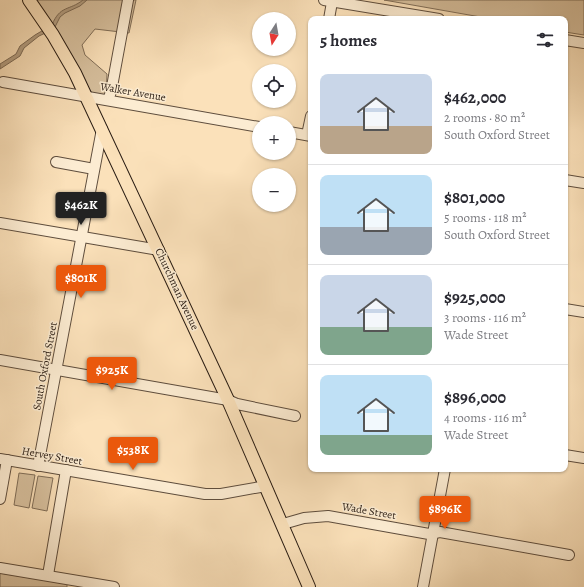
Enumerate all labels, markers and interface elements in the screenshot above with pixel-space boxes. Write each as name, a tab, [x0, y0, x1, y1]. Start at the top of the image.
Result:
north arrow	[252, 12, 296, 56]
map controls	[252, 12, 296, 212]
text: 5 homes	[320, 29, 377, 52]
icon: filters	[534, 29, 556, 51]
button: locate	[252, 64, 296, 108]
street label: Walker Avenue	[98, 79, 167, 105]
text: $462,000	[444, 86, 506, 109]
icon: home	[352, 90, 400, 138]
text: 2 rooms · 80 m²	[444, 109, 525, 126]
button: +	[252, 116, 296, 160]
text: South Oxford Street	[444, 126, 550, 143]
button: −	[252, 168, 296, 212]
text: $801,000	[444, 186, 505, 209]
icon: home	[352, 191, 400, 239]
pin: $462K	[53, 192, 109, 226]
text: $462K	[64, 196, 98, 213]
text: 5 rooms · 118 m²	[444, 209, 527, 226]
text: South Oxford Street	[444, 226, 550, 243]
street label: Churchman Avenue	[151, 246, 203, 332]
pin: $801K	[53, 265, 109, 299]
text: $801K	[65, 269, 97, 286]
text: $925,000	[444, 286, 506, 309]
icon: home	[352, 291, 400, 339]
text: 3 rooms · 116 m²	[444, 309, 526, 326]
street label: South Oxford Street	[29, 320, 61, 411]
text: Wade Street	[444, 326, 508, 343]
pin: $925K	[84, 357, 140, 391]
text: $925K	[96, 361, 128, 378]
text: $896,000	[444, 386, 506, 409]
icon: home	[352, 391, 400, 439]
text: 4 rooms · 116 m²	[444, 409, 527, 426]
text: Wade Street	[444, 426, 508, 443]
pin: $538K	[105, 437, 161, 471]
text: $538K	[117, 441, 149, 458]
street label: Hervey Street	[21, 443, 84, 469]
pin: $896K	[417, 496, 473, 530]
street label: Wade Street	[340, 499, 398, 523]
text: $896K	[429, 500, 461, 517]

